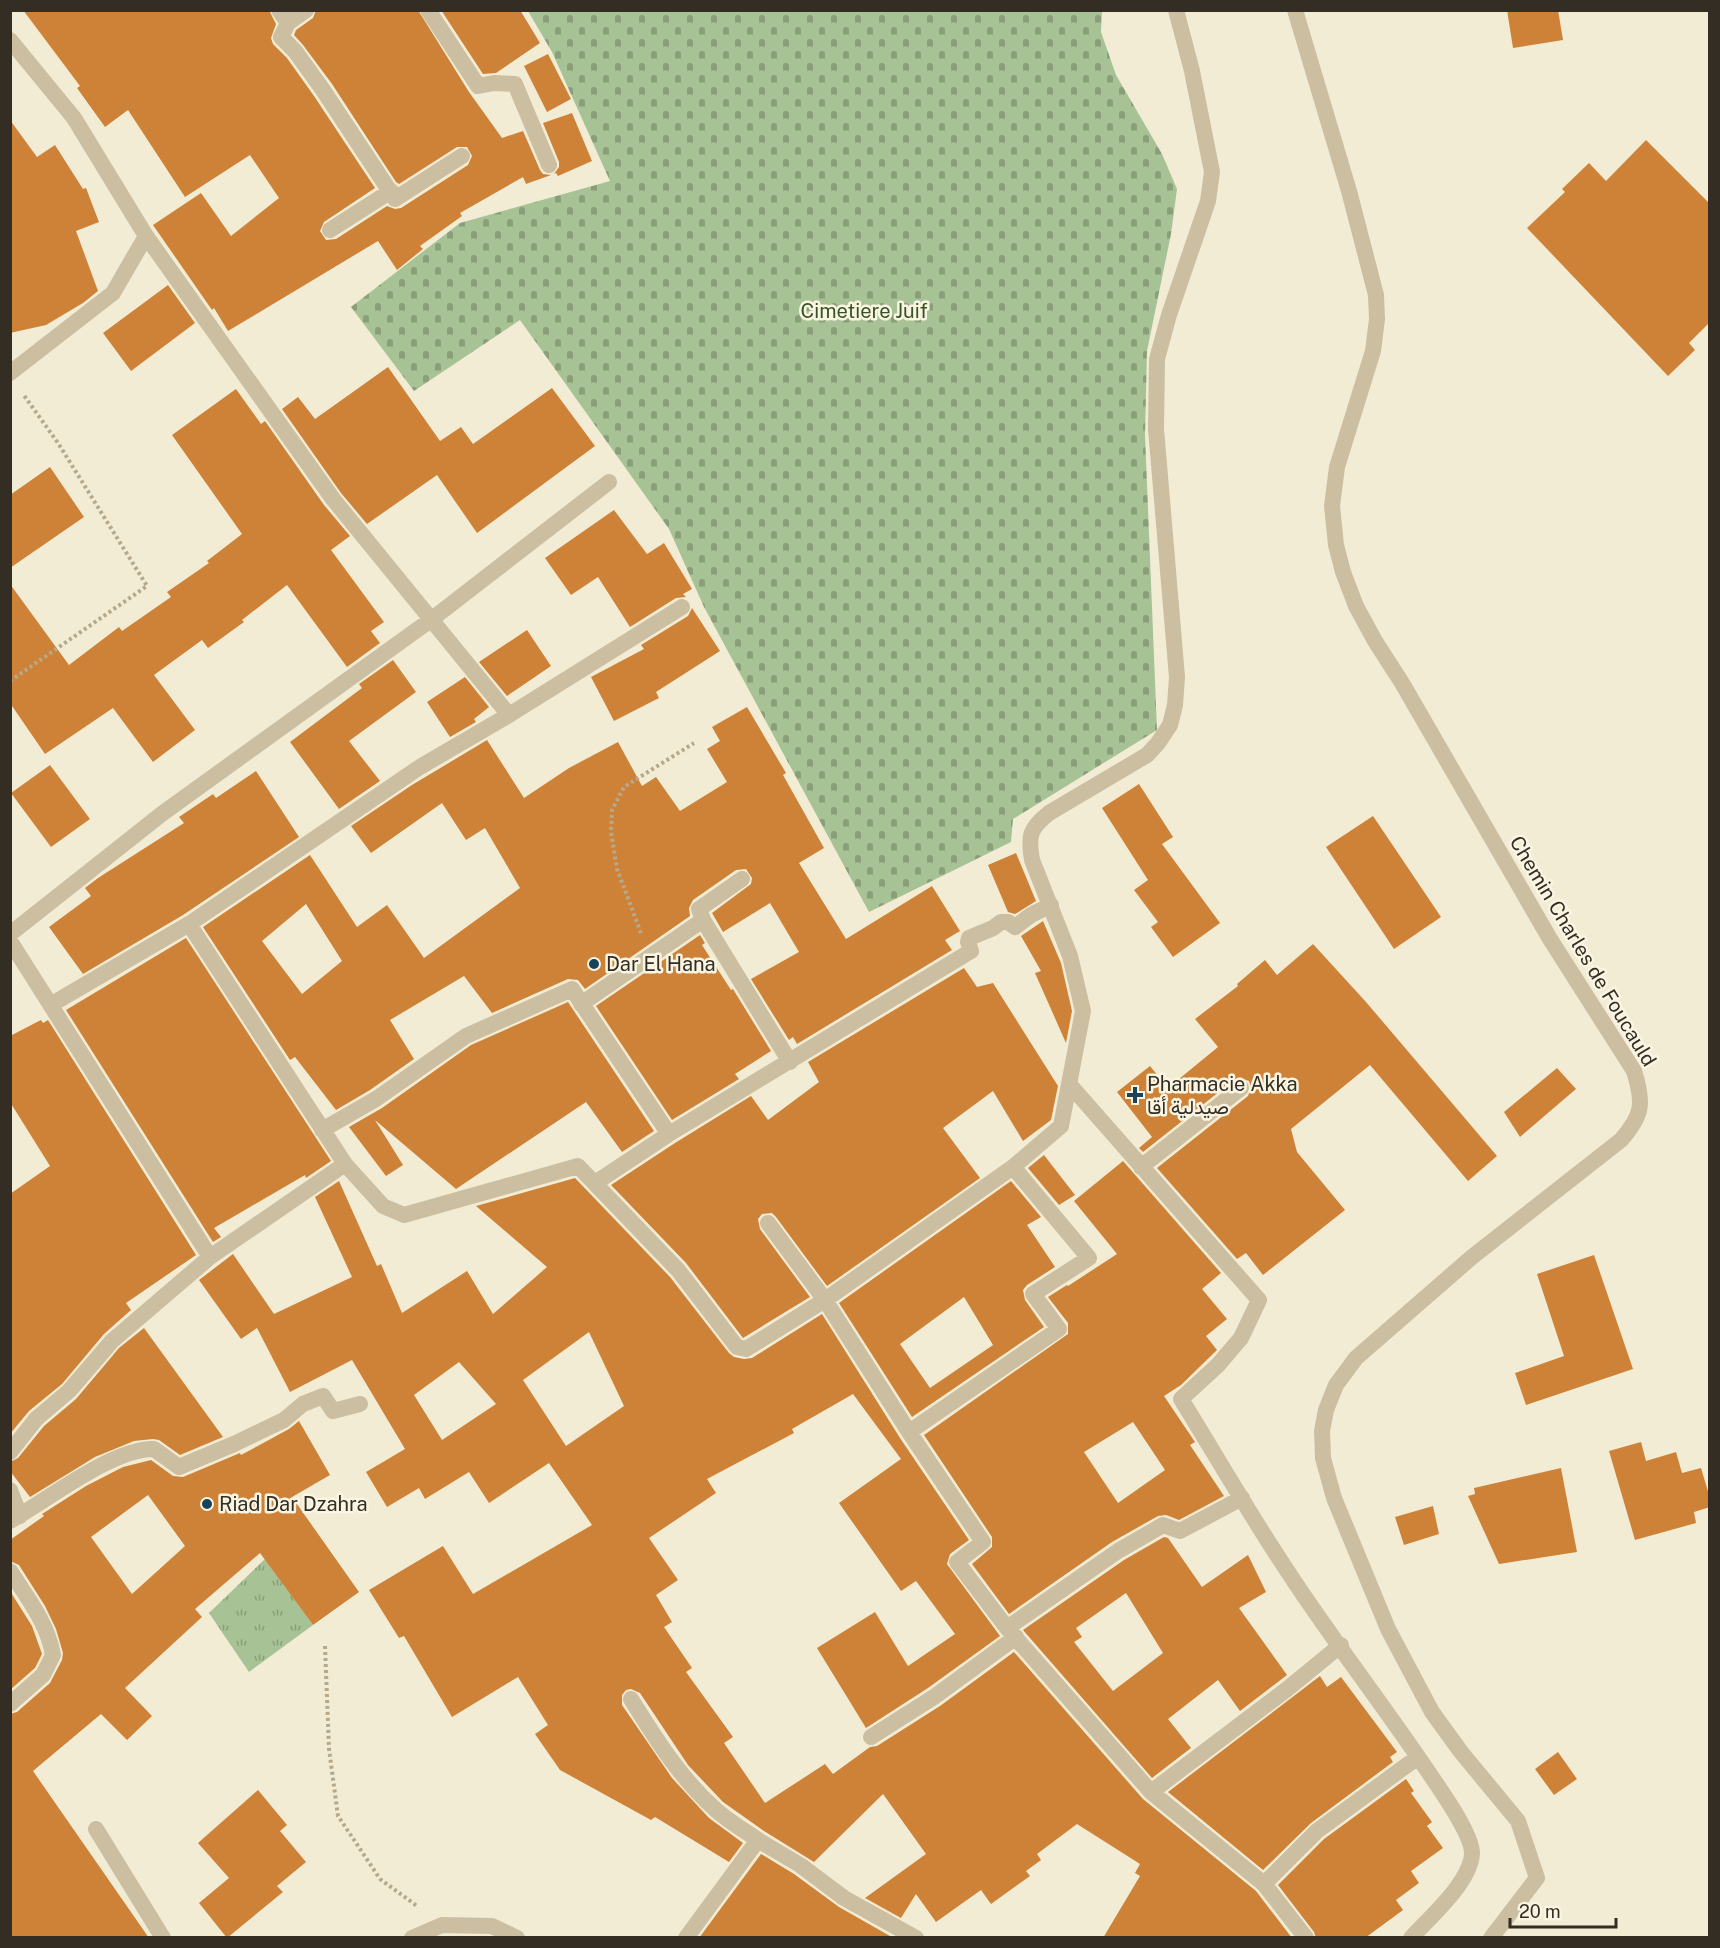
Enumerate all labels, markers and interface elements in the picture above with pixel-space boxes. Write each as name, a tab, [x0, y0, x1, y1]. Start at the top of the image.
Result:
park label: Cimetiere Juif	[800, 299, 928, 323]
street label: Chemin Charles de Foucauld	[1505, 831, 1661, 1071]
place label: Dar El Hana	[606, 952, 716, 976]
marker: Dar El Hana	[587, 957, 601, 971]
place label: Pharmacie Akka صيدلية أقا	[1147, 1072, 1298, 1119]
marker: Pharmacie Akka صيدلية أقا	[1128, 1088, 1142, 1102]
place label: Riad Dar Dzahra	[219, 1492, 368, 1516]
marker: Riad Dar Dzahra	[200, 1497, 214, 1511]
scale bar	[1510, 1891, 1616, 1929]
text: 20 m	[1519, 1901, 1561, 1922]

